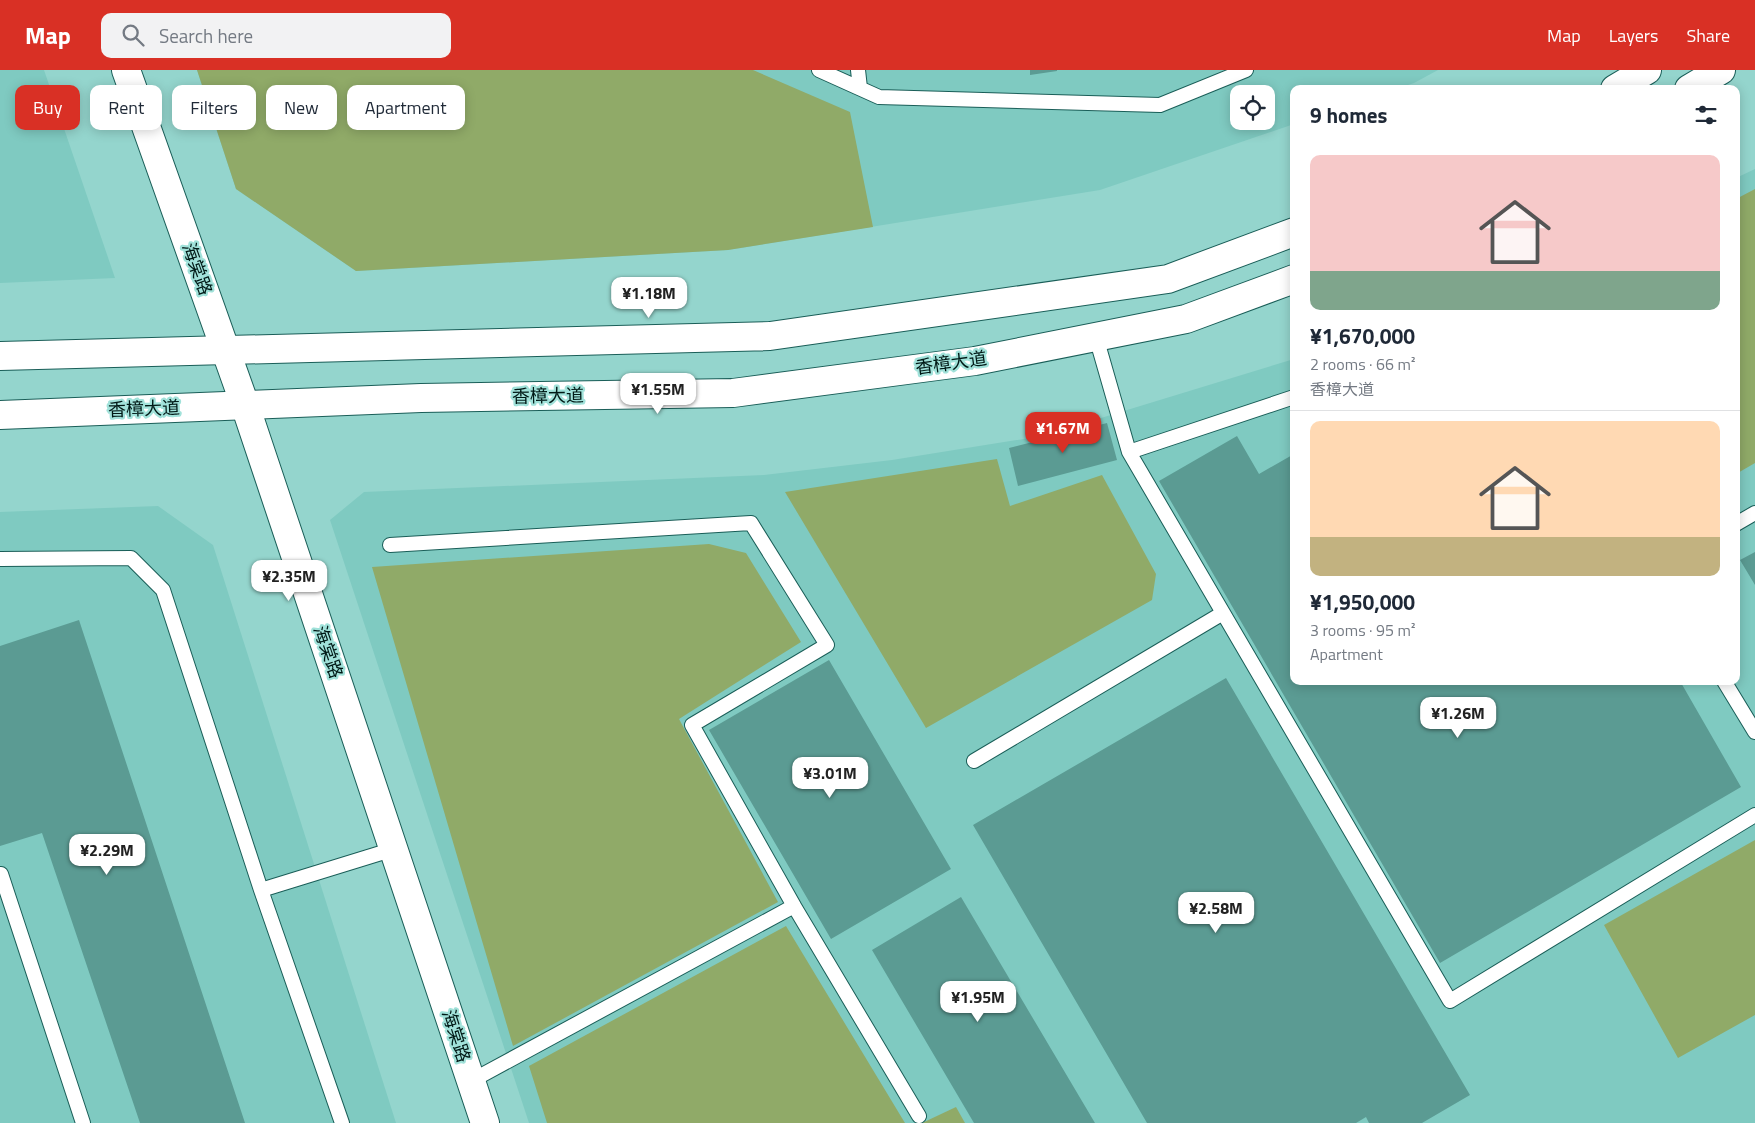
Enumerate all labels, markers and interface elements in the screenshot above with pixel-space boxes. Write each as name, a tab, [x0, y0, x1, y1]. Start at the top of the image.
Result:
search box	[101, 13, 451, 58]
text: Map	[25, 17, 71, 53]
icon: search	[119, 21, 147, 49]
text: Search here	[159, 21, 253, 50]
text: Map	[1547, 22, 1581, 49]
text: Layers	[1609, 22, 1658, 49]
text: Share	[1686, 22, 1730, 49]
chip: Buy	[15, 85, 80, 130]
chip: Rent	[90, 85, 162, 130]
chip: Filters	[172, 85, 256, 130]
chip: New	[266, 85, 337, 130]
chip: Apartment	[347, 85, 465, 130]
map controls	[1230, 85, 1275, 130]
button: locate	[1230, 85, 1275, 130]
text: 9 homes	[1310, 99, 1387, 131]
icon: filters	[1692, 101, 1720, 129]
icon: home	[1470, 187, 1560, 277]
street label: 海棠路	[176, 239, 219, 299]
pin: ¥1.18M	[608, 276, 690, 319]
text: ¥1.18M	[622, 281, 676, 305]
text: ¥1,670,000	[1310, 320, 1415, 352]
street label: 香樟大道	[913, 344, 988, 381]
text: 2 rooms · 66 m²	[1310, 352, 1415, 376]
pin: ¥1.55M	[617, 372, 699, 415]
text: ¥1.55M	[631, 377, 685, 401]
text: 香樟大道	[1310, 377, 1374, 401]
street label: 香樟大道	[512, 381, 584, 410]
street label: 香樟大道	[108, 394, 180, 423]
pin: ¥1.67M	[1022, 412, 1104, 454]
text: ¥1.67M	[1036, 416, 1090, 440]
icon: home	[1470, 453, 1560, 543]
pin: ¥2.35M	[248, 560, 330, 602]
text: ¥2.35M	[262, 564, 316, 588]
text: ¥1,950,000	[1310, 586, 1415, 618]
text: 3 rooms · 95 m²	[1310, 618, 1415, 642]
street label: 海棠路	[307, 622, 350, 682]
text: Apartment	[1310, 642, 1383, 666]
pin: ¥1.26M	[1417, 696, 1499, 739]
text: ¥1.26M	[1431, 701, 1485, 725]
pin: ¥3.01M	[789, 756, 871, 799]
text: ¥3.01M	[803, 761, 857, 785]
pin: ¥2.29M	[66, 834, 148, 876]
text: ¥2.29M	[80, 838, 134, 862]
pin: ¥2.58M	[1175, 892, 1257, 934]
text: ¥2.58M	[1189, 896, 1243, 920]
pin: ¥1.95M	[937, 980, 1019, 1023]
text: ¥1.95M	[951, 985, 1005, 1009]
street label: 海棠路	[435, 1006, 478, 1066]

